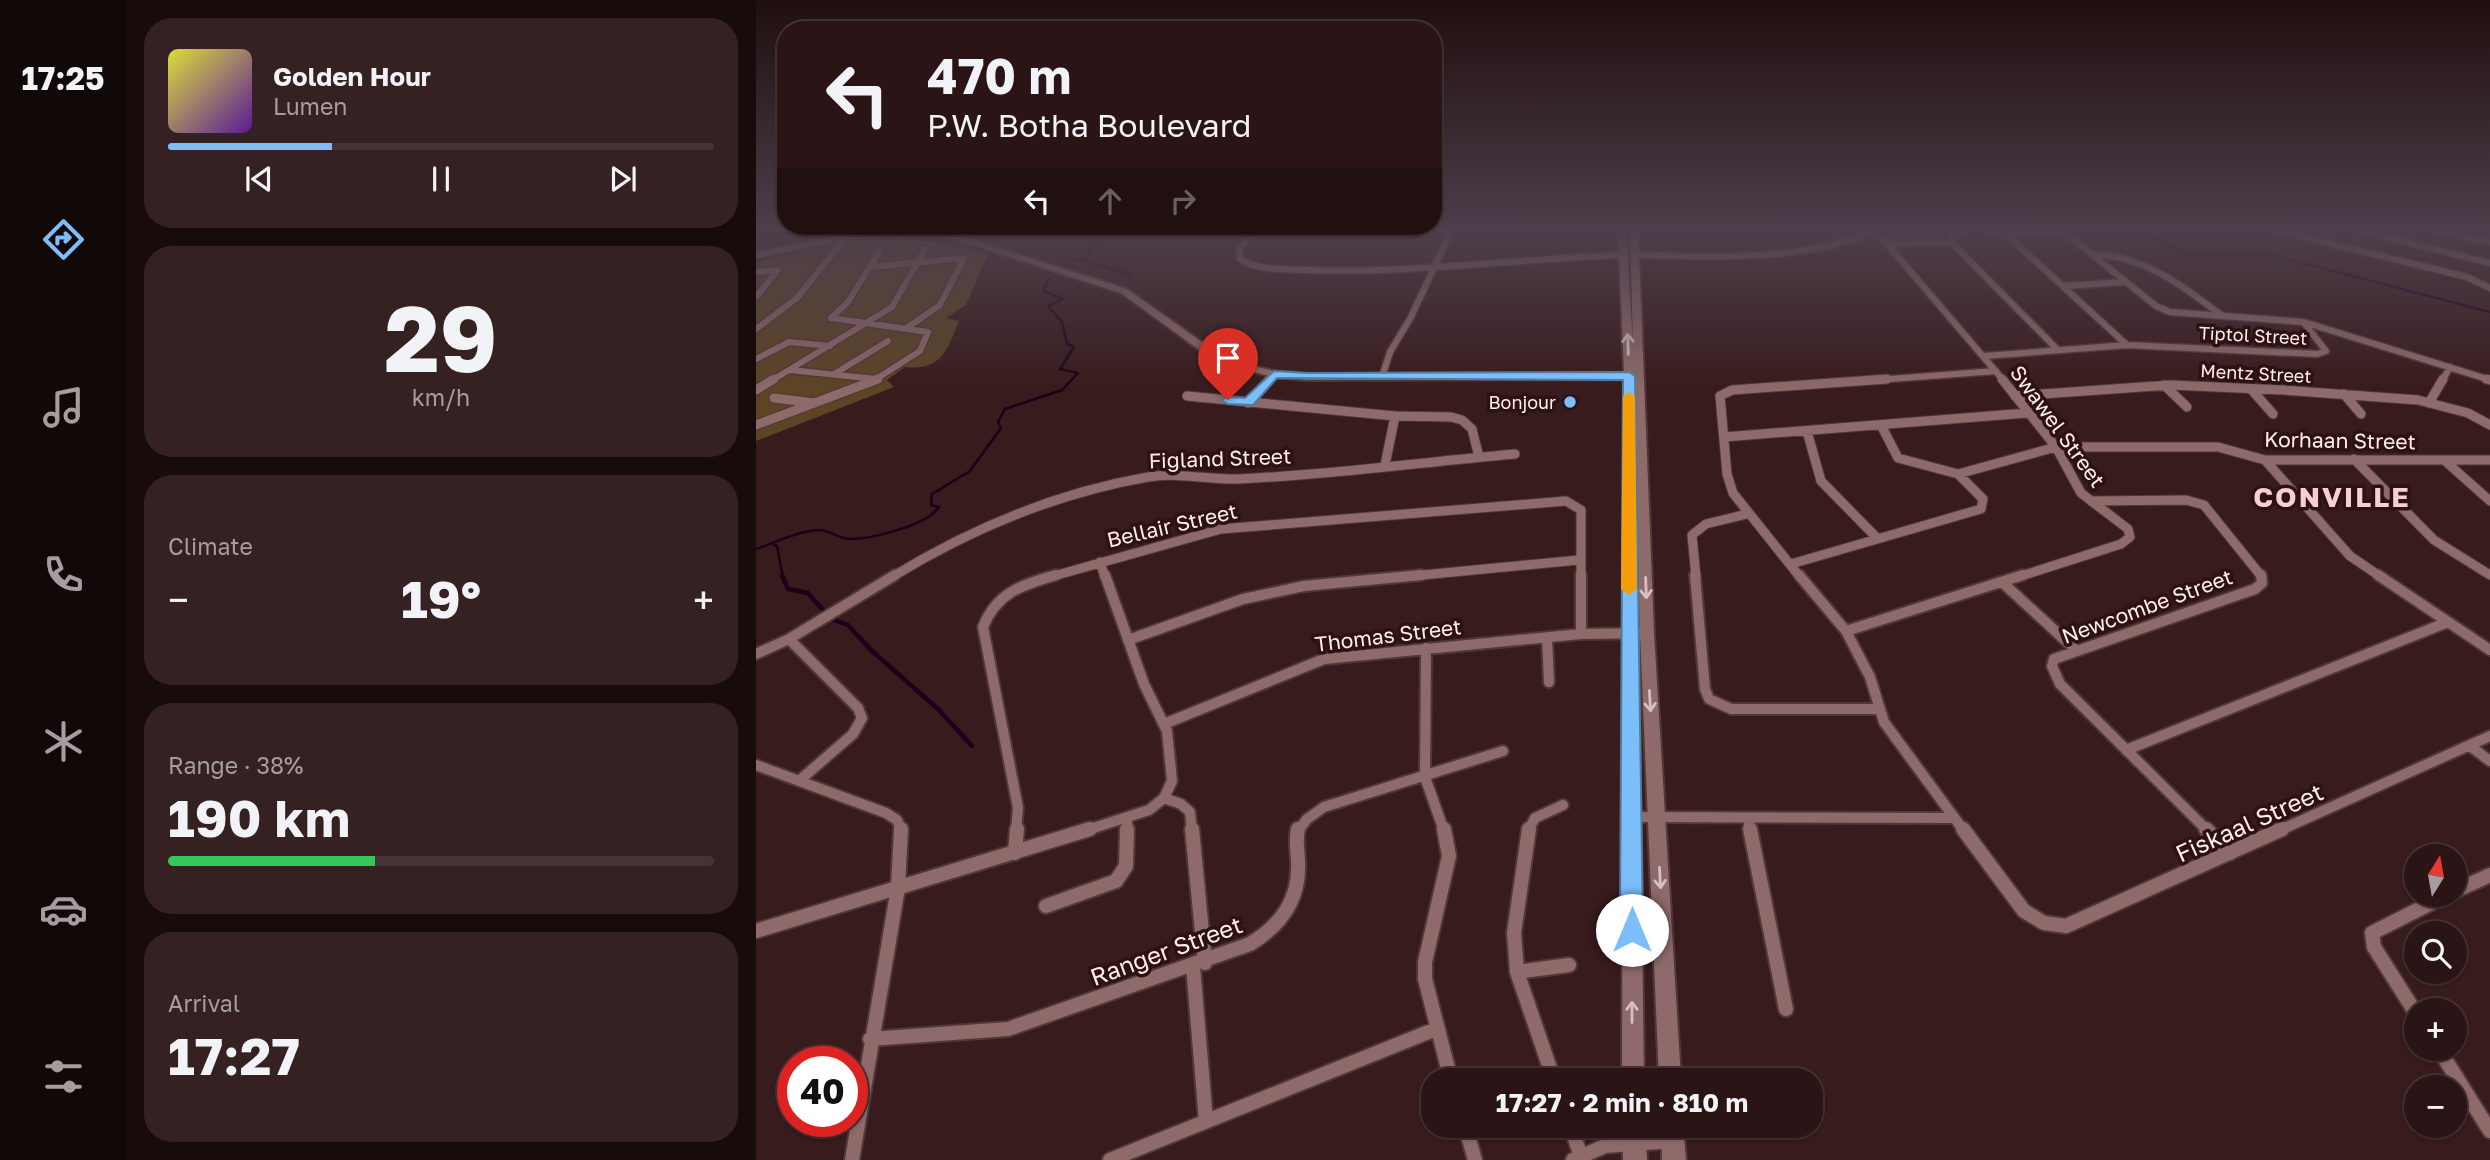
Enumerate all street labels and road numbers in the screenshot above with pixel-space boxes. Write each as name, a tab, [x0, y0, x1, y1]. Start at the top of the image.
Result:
street label: Tiptol Street	[2198, 321, 2308, 349]
street label: Mentz Street	[2200, 359, 2312, 387]
street label: Swawel Street	[2005, 360, 2111, 492]
street label: Korhaan Street	[2264, 426, 2416, 454]
street label: Figland Street	[1148, 443, 1292, 473]
street label: Bellair Street	[1104, 497, 1240, 553]
street label: Newcombe Street	[2058, 563, 2236, 649]
street label: Thomas Street	[1313, 613, 1463, 657]
street label: Fiskaal Street	[2171, 777, 2327, 867]
street label: Ranger Street	[1086, 909, 1246, 991]

